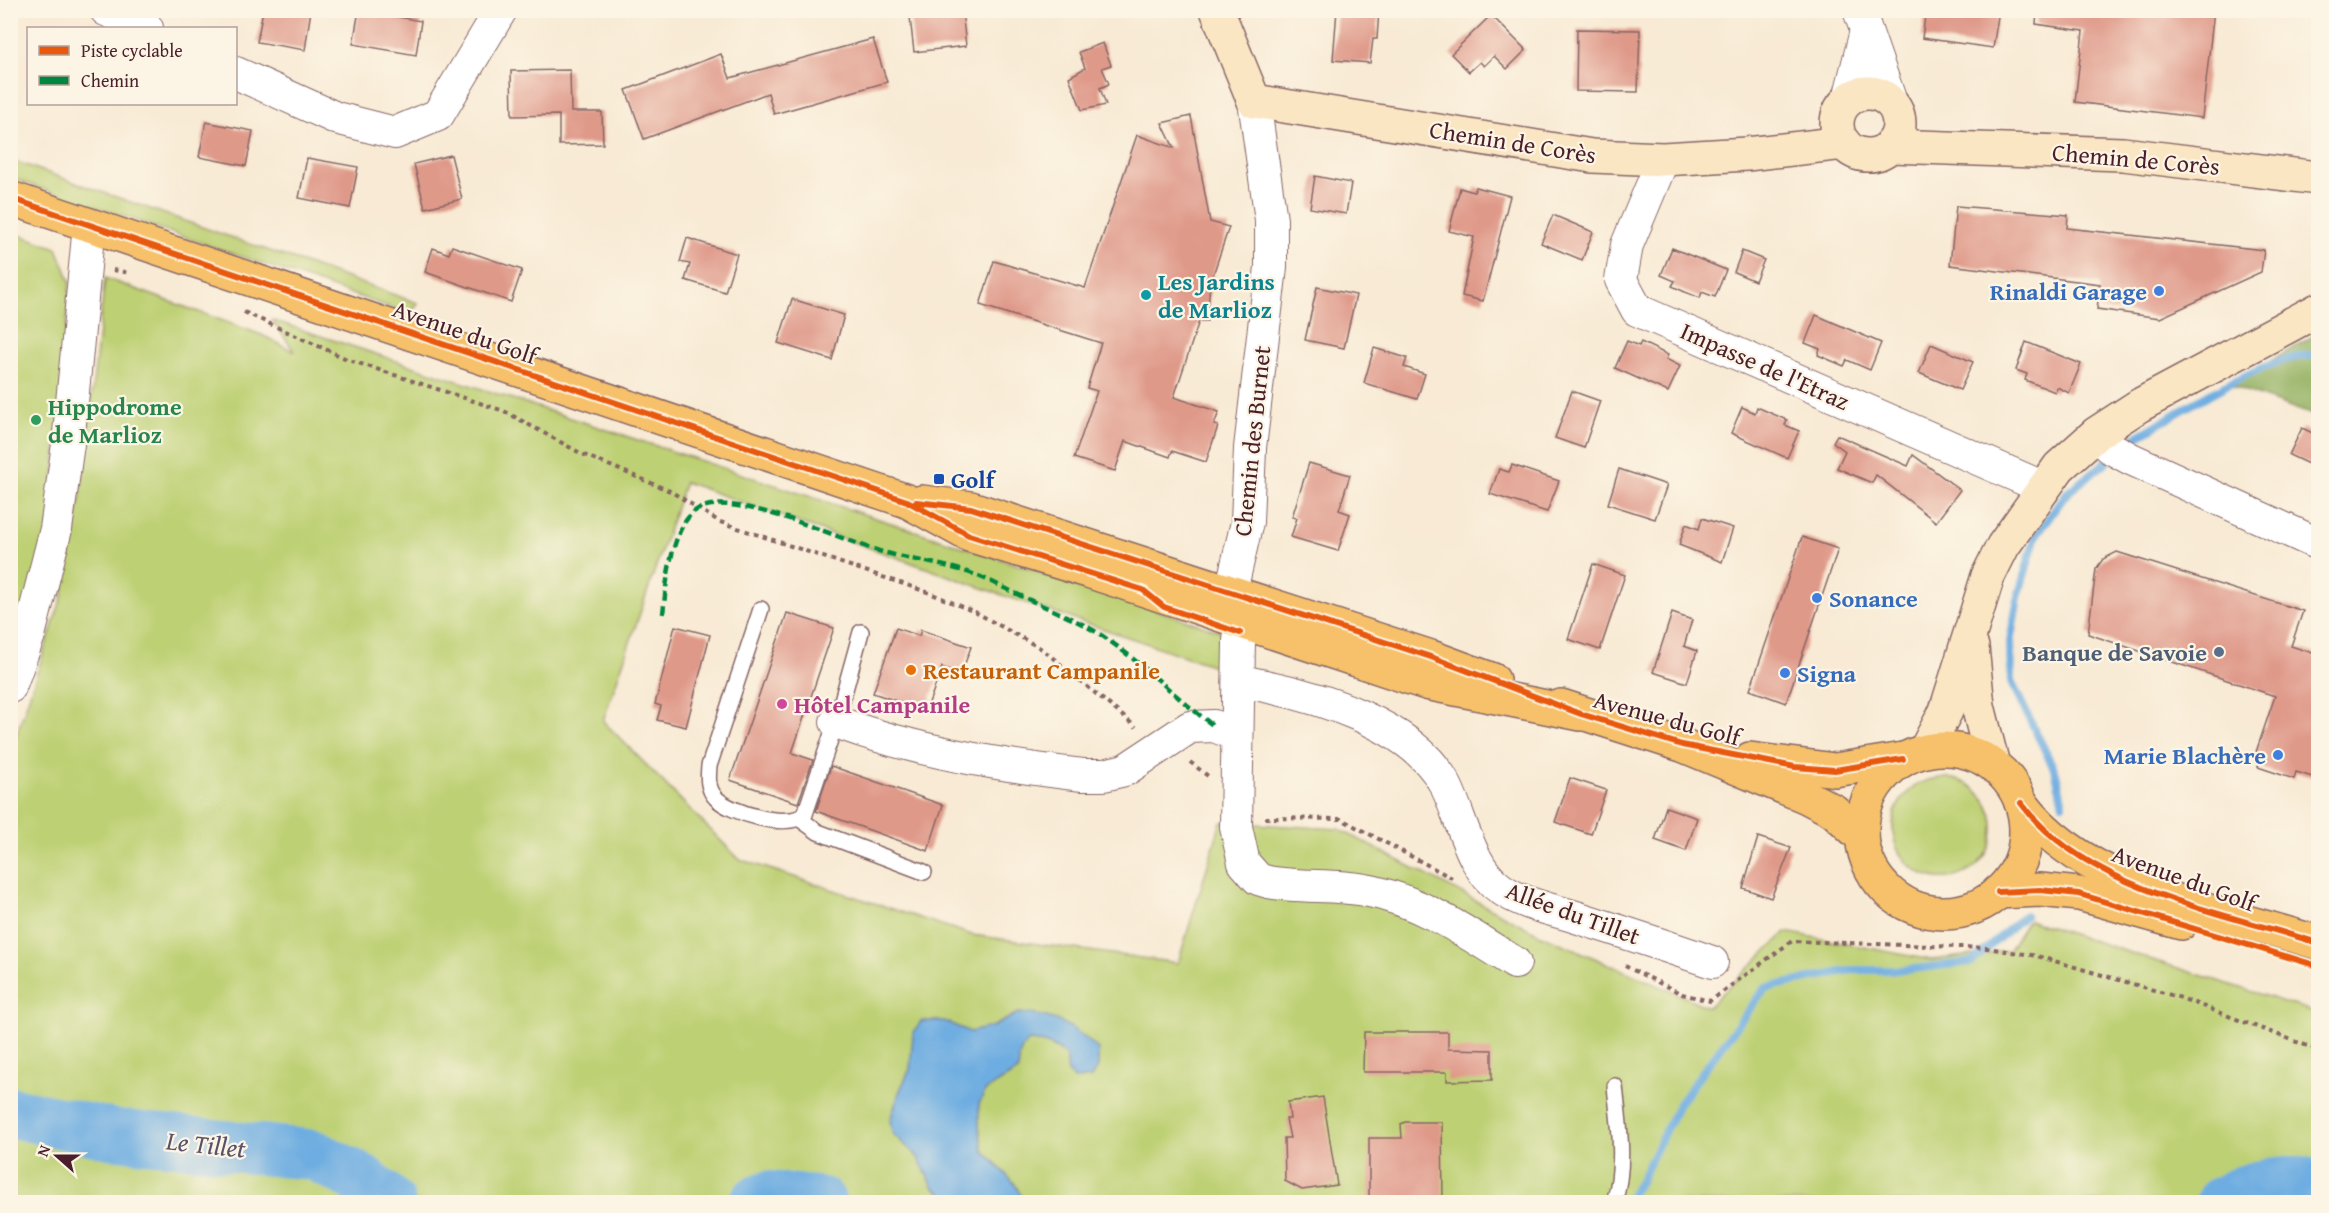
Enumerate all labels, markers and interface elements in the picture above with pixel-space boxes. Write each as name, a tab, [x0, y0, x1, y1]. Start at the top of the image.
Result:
legend	[27, 27, 237, 105]
text: Piste cyclable	[81, 37, 183, 64]
text: Chemin	[81, 67, 139, 94]
street label: Chemin de Corès	[1427, 112, 1599, 172]
street label: Chemin de Corès	[2051, 134, 2221, 184]
place label: Les Jardins de Marlioz	[1158, 264, 1275, 327]
place label: Rinaldi Garage	[1990, 274, 2147, 309]
marker: Rinaldi Garage	[2152, 284, 2166, 298]
marker: Les Jardins de Marlioz	[1139, 288, 1153, 302]
street label: Avenue du Golf	[388, 291, 544, 374]
street label: Impasse de l'Etraz	[1675, 313, 1855, 419]
street label: Chemin des Burnet	[1225, 343, 1279, 538]
place label: Hippodrome de Marlioz	[48, 389, 182, 452]
marker: Hippodrome de Marlioz	[29, 413, 43, 427]
place label: Golf	[951, 462, 997, 497]
marker: Golf	[932, 472, 946, 486]
place label: Sonance	[1829, 581, 1918, 616]
marker: Sonance	[1810, 591, 1824, 605]
place label: Banque de Savoie	[2022, 635, 2207, 670]
marker: Banque de Savoie	[2212, 645, 2226, 659]
place label: Restaurant Campanile	[923, 653, 1160, 688]
place label: Signa	[1797, 656, 1857, 691]
marker: Restaurant Campanile	[904, 663, 918, 677]
marker: Signa	[1778, 666, 1792, 680]
street label: Avenue du Golf	[1590, 682, 1747, 755]
place label: Hôtel Campanile	[794, 687, 970, 722]
marker: Hôtel Campanile	[775, 697, 789, 711]
place label: Marie Blachère	[2104, 738, 2266, 773]
marker: Marie Blachère	[2271, 748, 2285, 762]
street label: Avenue du Golf	[2107, 836, 2263, 921]
street label: Allée du Tillet	[1501, 873, 1645, 954]
water label: Le Tillet	[163, 1120, 248, 1168]
north arrow	[27, 1126, 87, 1186]
text: N	[30, 1141, 56, 1160]

